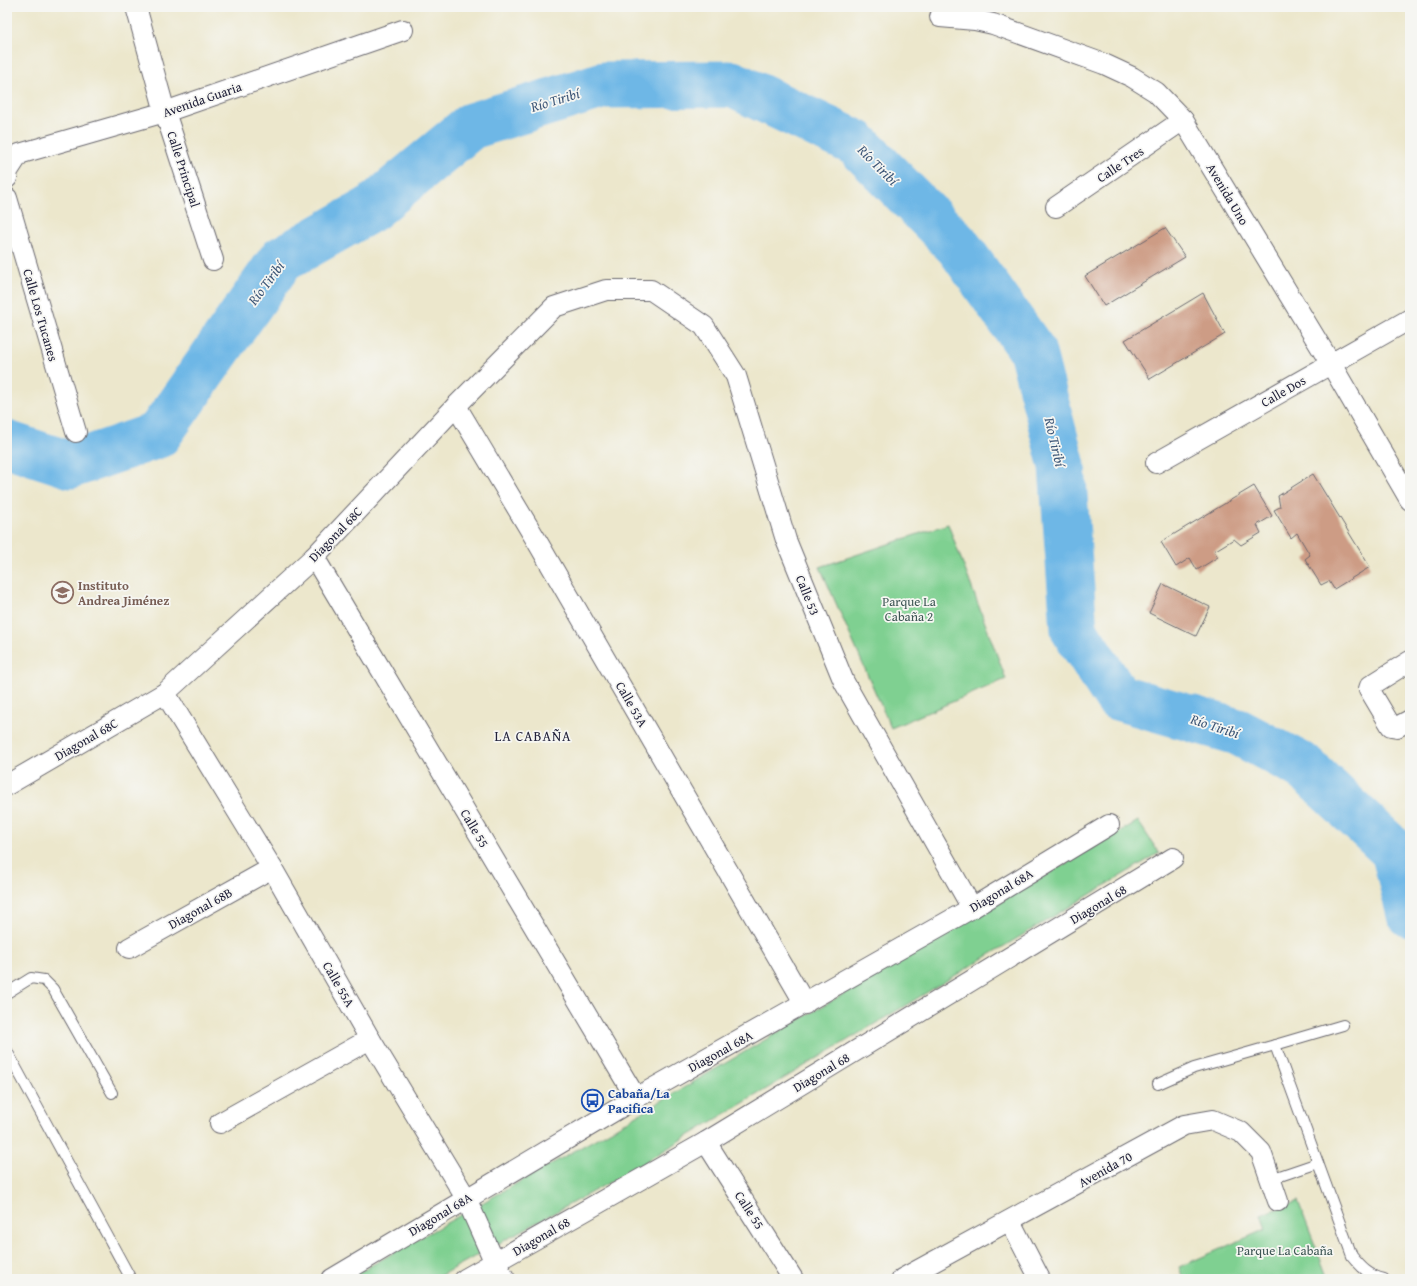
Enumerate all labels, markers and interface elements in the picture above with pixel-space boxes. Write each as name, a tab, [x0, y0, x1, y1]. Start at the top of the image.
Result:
street label: Avenida Guaria	[160, 77, 245, 122]
water label: Río Tiribí	[527, 83, 583, 117]
street label: Calle Principal	[162, 129, 205, 210]
water label: Río Tiribí	[853, 140, 904, 191]
street label: Calle Tres	[1093, 142, 1148, 187]
street label: Avenida Uno	[1202, 160, 1254, 229]
water label: Río Tiribí	[242, 256, 290, 310]
street label: Calle Los Tucanes	[18, 267, 63, 364]
street label: Calle Dos	[1257, 371, 1309, 412]
water label: Río Tiribí	[1039, 414, 1071, 470]
street label: Diagonal 68C	[304, 502, 367, 566]
street label: Calle 53	[791, 572, 824, 618]
place label: Instituto Andrea Jiménez	[78, 576, 169, 610]
school or university icon: Instituto Andrea Jiménez	[49, 579, 75, 605]
park label: Parque La Cabaña 2	[882, 592, 937, 626]
street label: Calle 53A	[611, 678, 652, 731]
water label: Río Tiribí	[1187, 708, 1243, 744]
street label: Diagonal 68C	[51, 714, 121, 765]
district label: LA CABAÑA	[494, 726, 572, 746]
street label: Calle 55	[456, 805, 494, 851]
street label: Diagonal 68A	[966, 864, 1037, 917]
street label: Diagonal 68	[1066, 880, 1130, 929]
street label: Diagonal 68B	[165, 883, 236, 934]
street label: Calle 55A	[318, 958, 359, 1011]
street label: Diagonal 68A	[685, 1026, 756, 1077]
street label: Diagonal 68	[789, 1048, 853, 1097]
place label: Cabaña/La Pacifica	[608, 1084, 670, 1118]
bus stop icon: Cabaña/La Pacifica	[579, 1087, 605, 1113]
street label: Avenida 70	[1075, 1147, 1136, 1192]
street label: Calle 55	[730, 1187, 769, 1233]
street label: Diagonal 68A	[405, 1188, 476, 1241]
street label: Diagonal 68	[509, 1212, 573, 1260]
park label: Parque La Cabaña	[1237, 1241, 1334, 1260]

